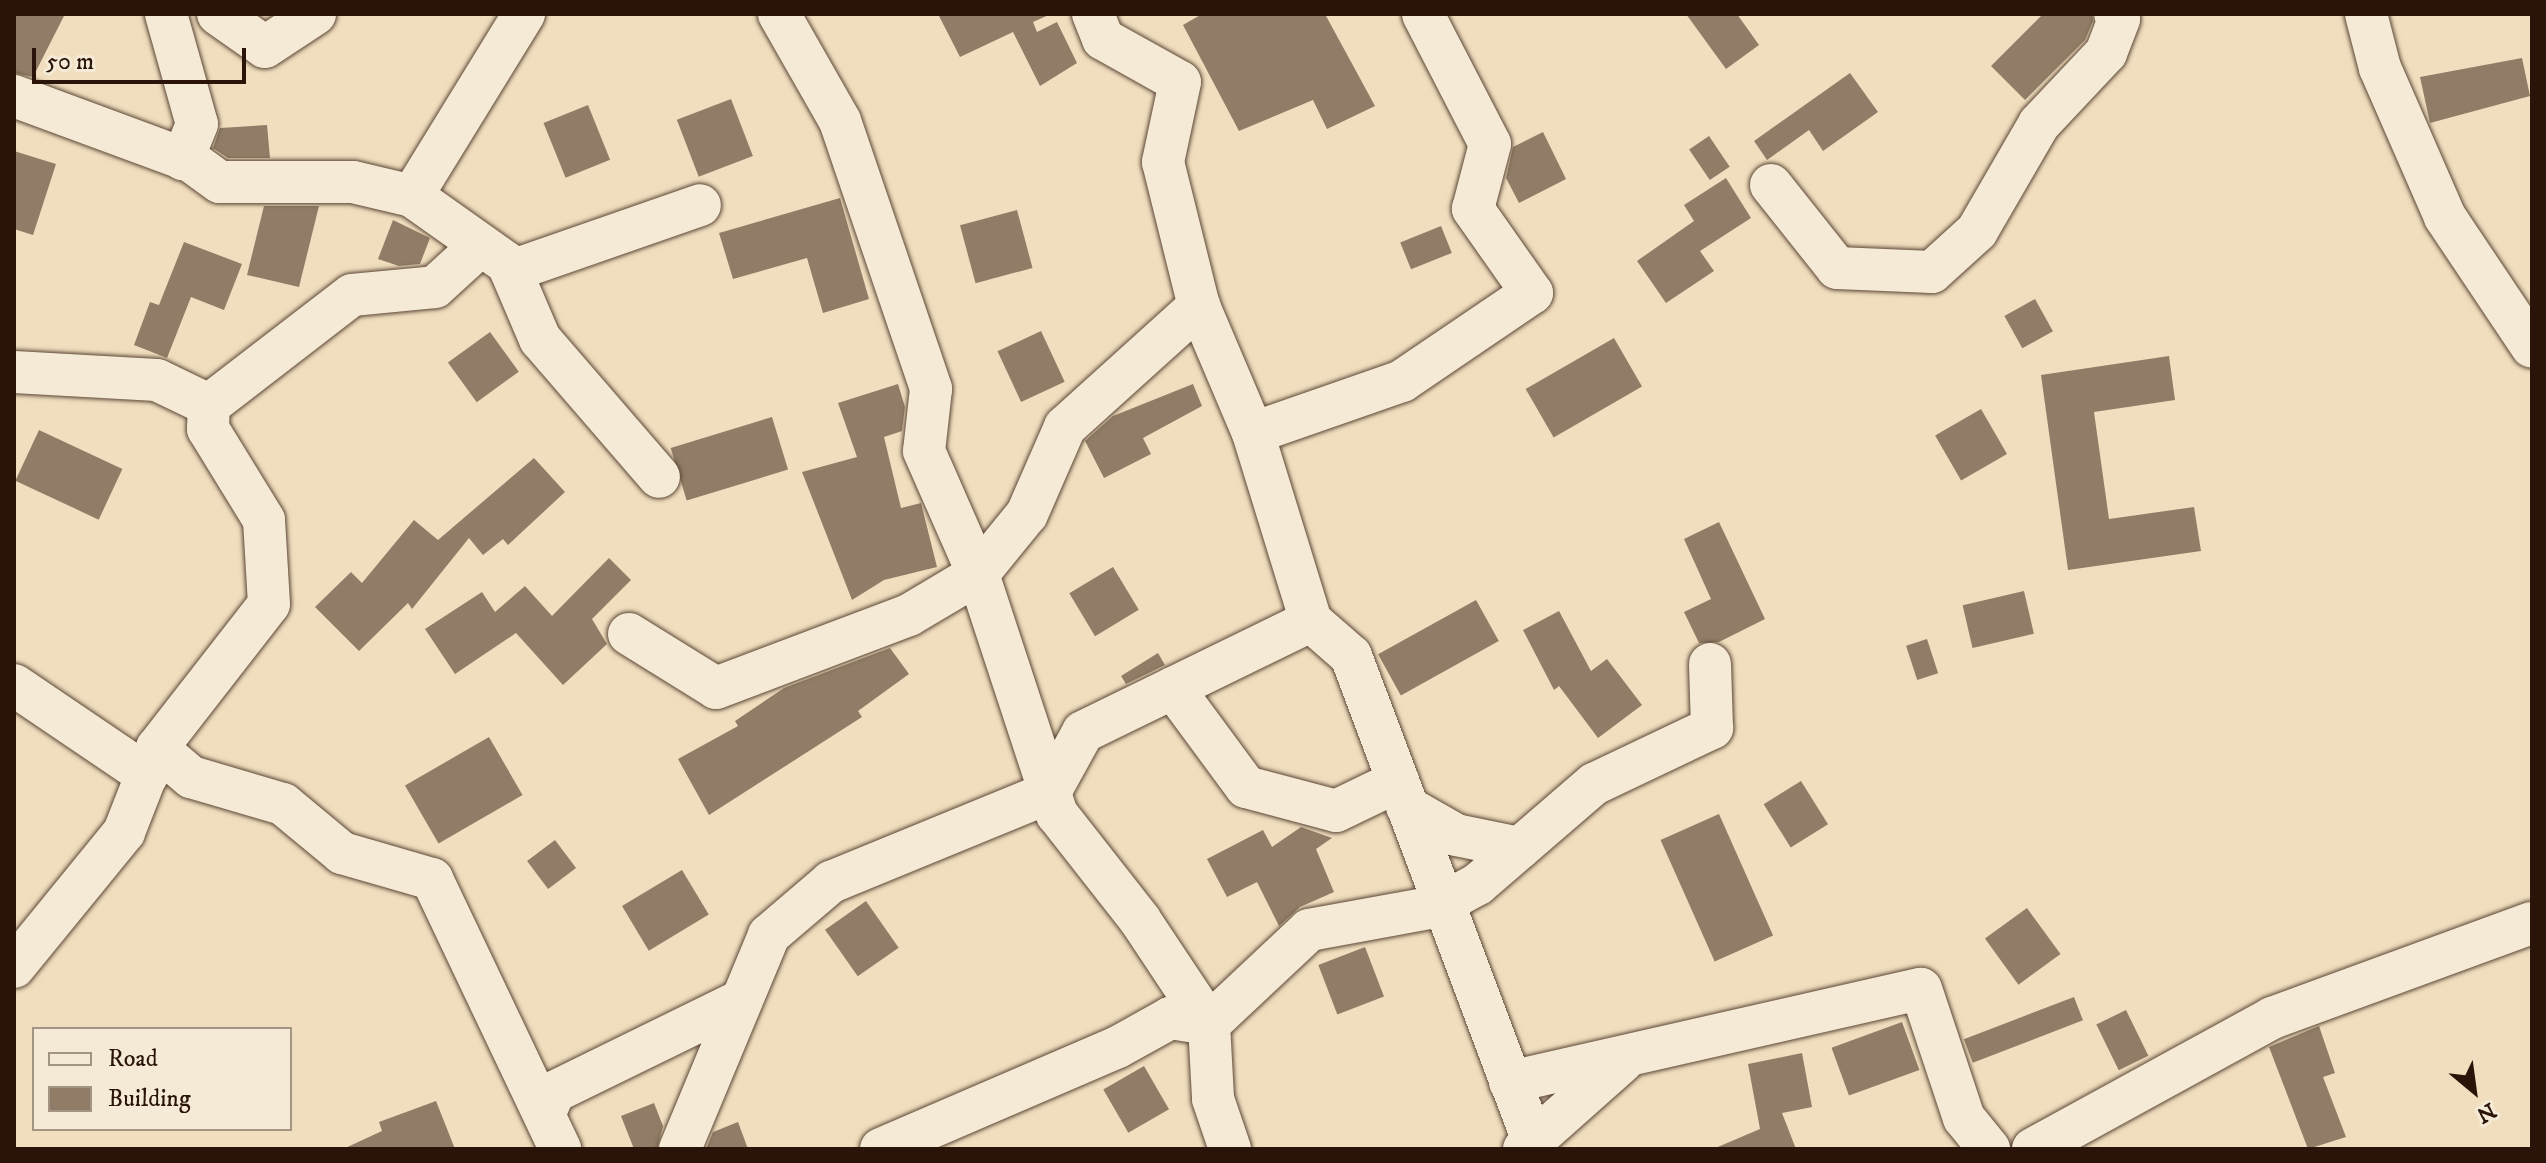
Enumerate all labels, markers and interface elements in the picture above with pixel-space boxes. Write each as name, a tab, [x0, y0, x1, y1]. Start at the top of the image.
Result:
scale bar	[36, 32, 250, 82]
text: 50 m	[46, 47, 94, 77]
legend	[32, 1027, 292, 1131]
text: Road	[108, 1044, 158, 1074]
north arrow	[2434, 1051, 2514, 1131]
text: Building	[108, 1084, 191, 1114]
text: N	[2471, 1096, 2500, 1129]

